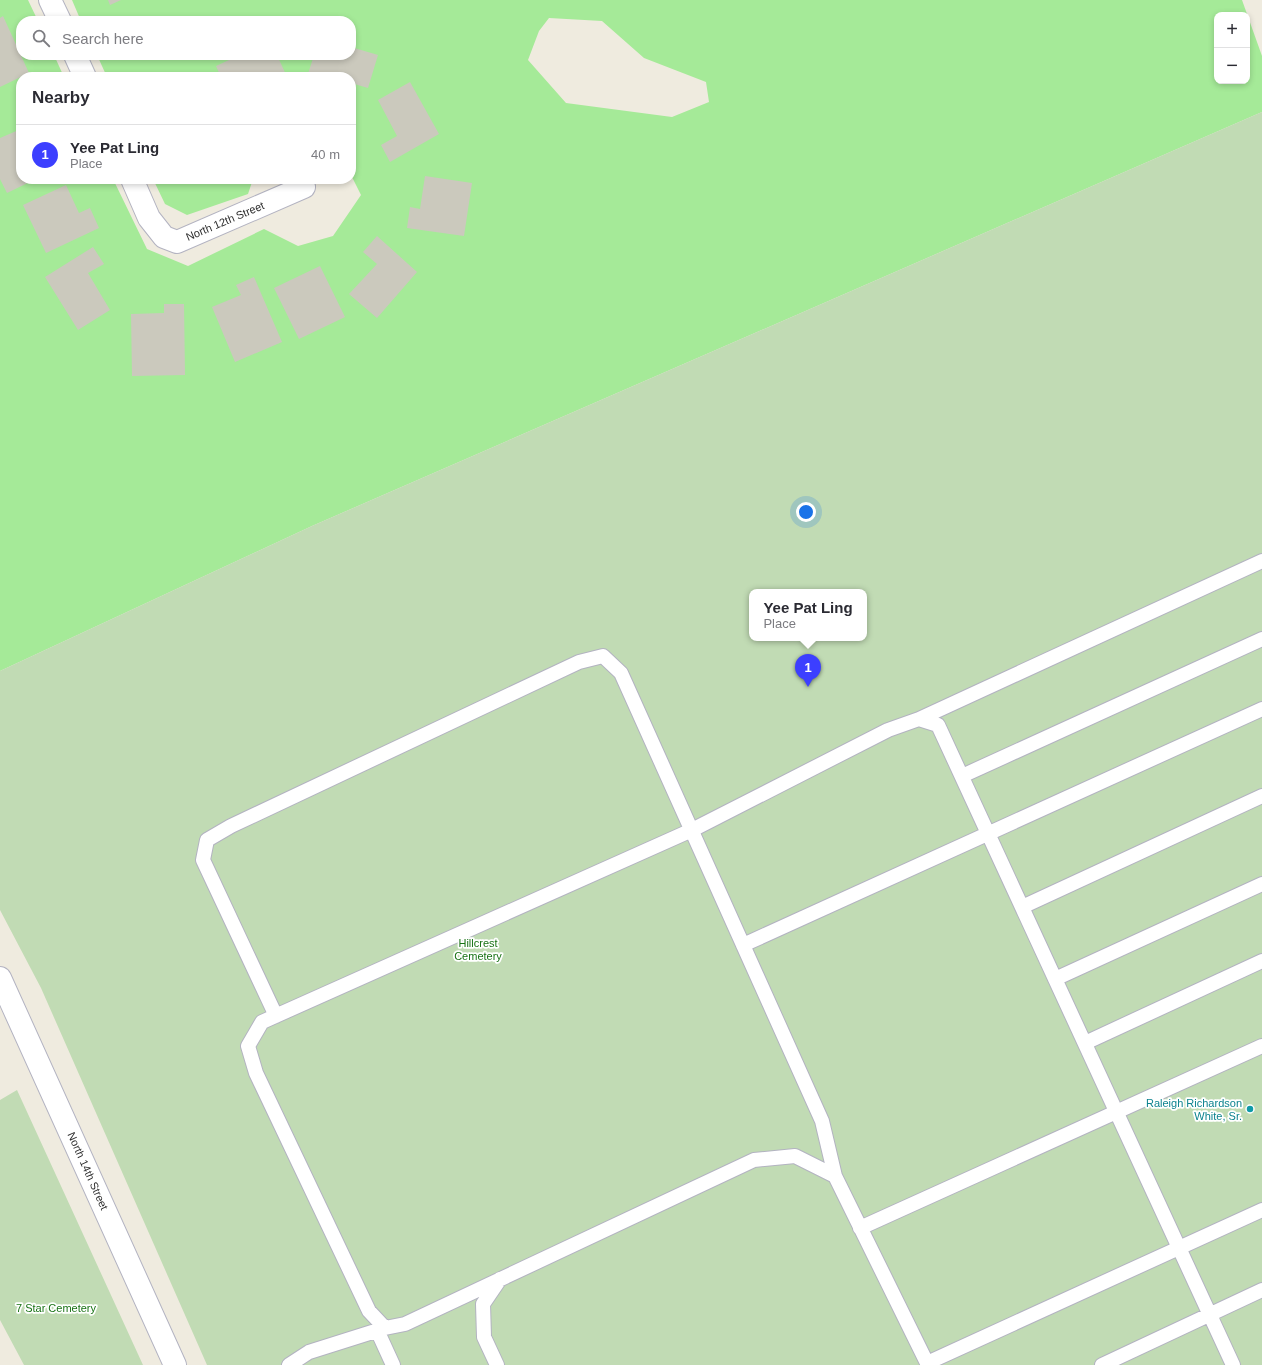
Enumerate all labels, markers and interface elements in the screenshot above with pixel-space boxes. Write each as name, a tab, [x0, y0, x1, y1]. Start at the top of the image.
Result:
map controls	[1214, 12, 1250, 84]
button: +	[1214, 12, 1250, 48]
search box	[16, 16, 356, 60]
icon: search	[30, 27, 52, 49]
text: Search here	[62, 30, 144, 47]
button: −	[1214, 48, 1250, 84]
text: Nearby	[32, 88, 90, 107]
text: Yee Pat Ling	[70, 139, 159, 156]
text: 1	[41, 147, 49, 162]
text: 40 m	[311, 147, 340, 162]
text: Place	[70, 156, 103, 171]
street label: North 12th Street	[184, 199, 266, 243]
your location	[796, 502, 816, 522]
popup	[749, 589, 867, 641]
text: Yee Pat Ling	[763, 599, 853, 616]
text: Place	[763, 616, 796, 631]
pin: 1	[795, 654, 821, 687]
park label: Hillcrest Cemetery	[454, 937, 502, 962]
place label: Raleigh Richardson White, Sr.	[1146, 1097, 1242, 1122]
marker: Raleigh Richardson White, Sr.	[1245, 1104, 1255, 1114]
street label: North 14th Street	[65, 1130, 111, 1212]
park label: 7 Star Cemetery	[16, 1302, 97, 1314]

